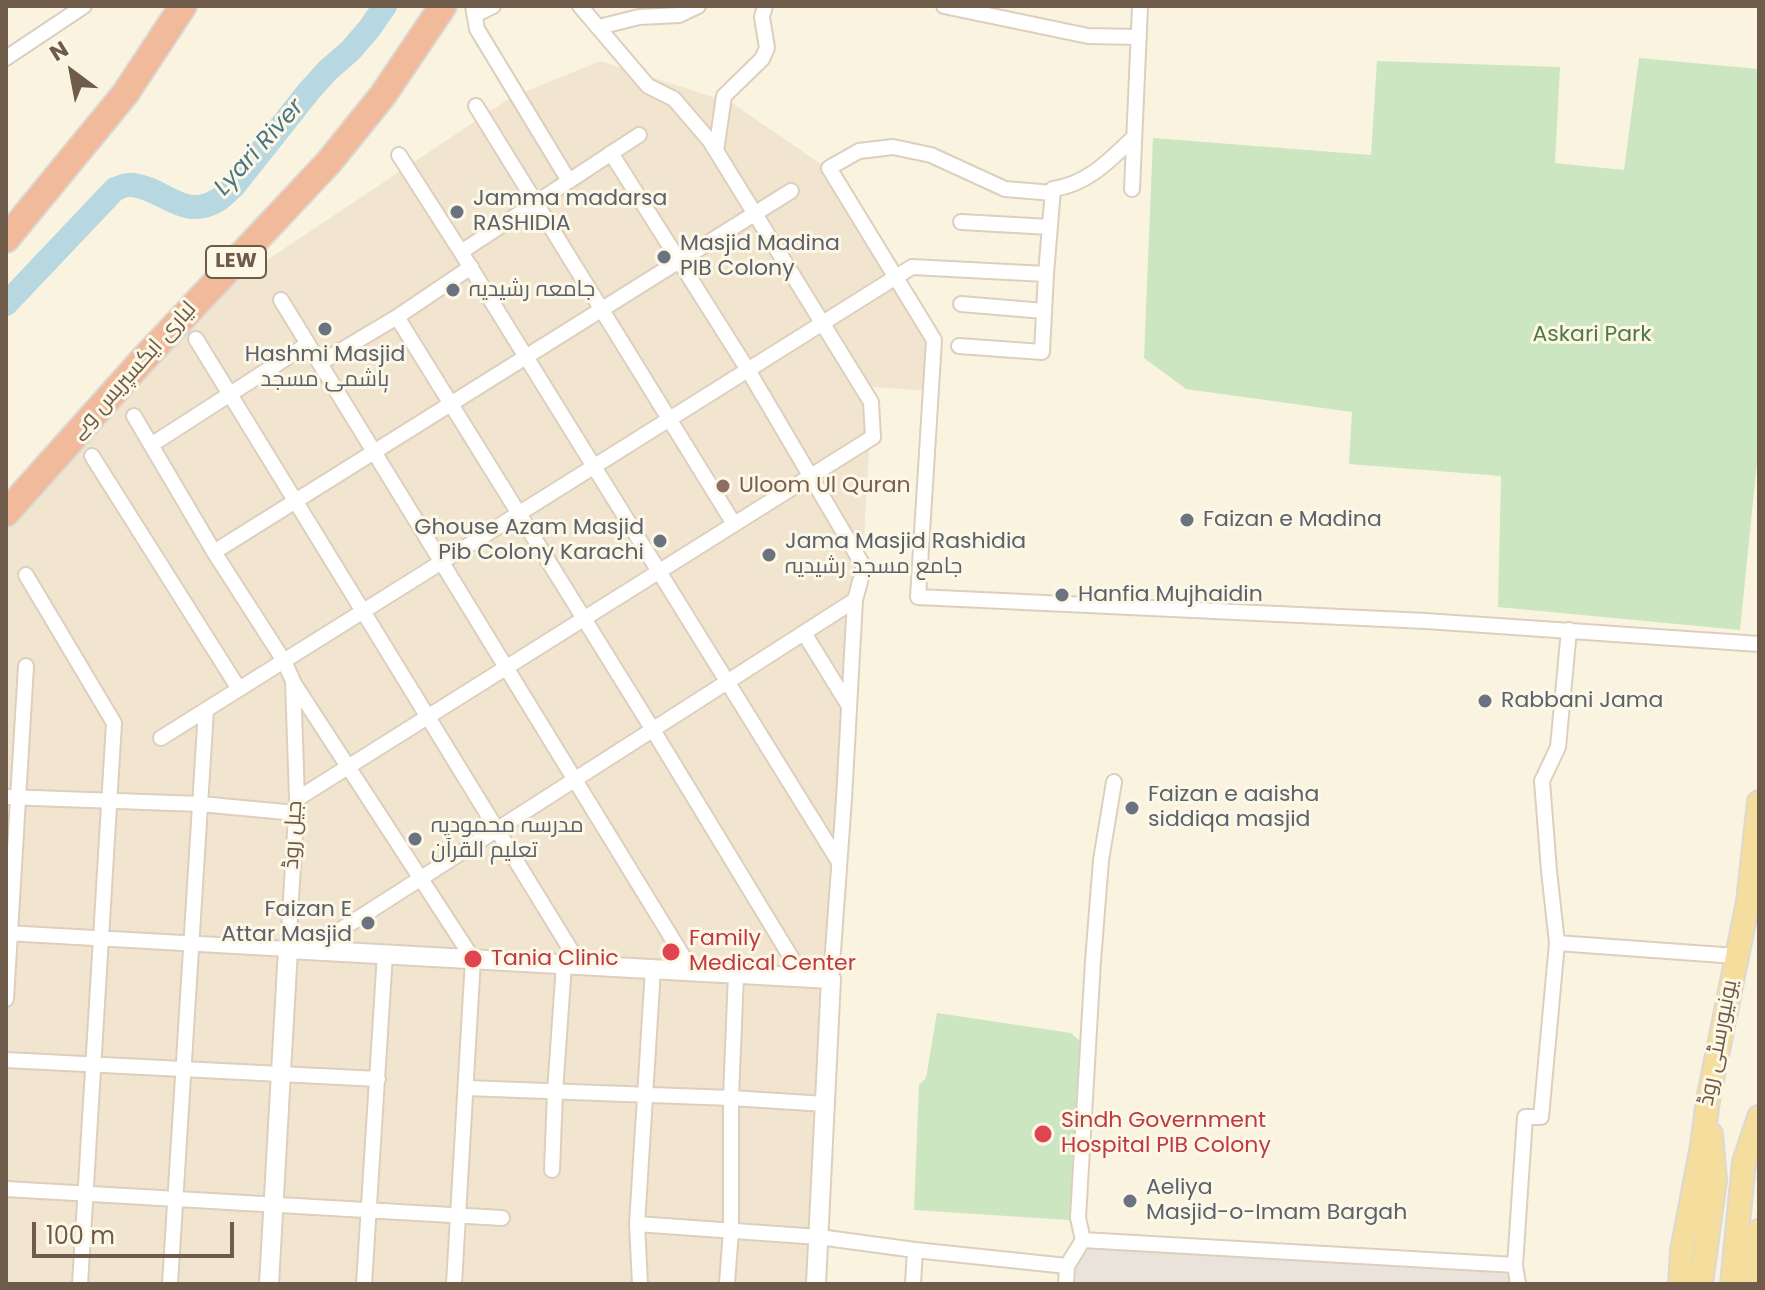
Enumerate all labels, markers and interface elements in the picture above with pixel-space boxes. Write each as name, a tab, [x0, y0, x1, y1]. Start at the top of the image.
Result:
north arrow	[32, 32, 112, 112]
text: N	[44, 34, 74, 69]
water label: Lyari River	[209, 94, 311, 202]
place label: Jamma madarsa RASHIDIA	[473, 186, 667, 238]
marker: Jamma madarsa RASHIDIA	[448, 203, 466, 221]
place label: Masjid Madina PIB Colony	[680, 231, 840, 282]
road number: LEW	[206, 246, 266, 278]
marker: Masjid Madina PIB Colony	[655, 248, 673, 266]
place label: جامعہ رشیدیہ	[469, 277, 595, 303]
marker: جامعہ رشیدیہ	[444, 281, 462, 299]
street label: لیاری ایکسپریس وے	[65, 297, 203, 445]
marker: Hashmi Masjid ہاشمی مسجد	[316, 320, 334, 338]
park label: Askari Park	[1532, 322, 1652, 348]
place label: Hashmi Masjid ہاشمی مسجد	[245, 342, 405, 394]
place label: Uloom Ul Quran	[739, 473, 911, 499]
marker: Uloom Ul Quran	[714, 477, 732, 495]
place label: Faizan e Madina	[1203, 507, 1382, 533]
marker: Faizan e Madina	[1178, 511, 1196, 529]
place label: Ghouse Azam Masjid Pib Colony Karachi	[414, 515, 644, 566]
place label: Jama Masjid Rashidia جامع مسجد رشیدیہ	[785, 529, 1026, 580]
marker: Ghouse Azam Masjid Pib Colony Karachi	[651, 532, 669, 550]
marker: Jama Masjid Rashidia جامع مسجد رشیدیہ	[760, 546, 778, 564]
place label: Hanfia Mujhaidin	[1078, 582, 1263, 608]
marker: Hanfia Mujhaidin	[1053, 586, 1071, 604]
place label: Rabbani Jama	[1501, 688, 1663, 714]
marker: Rabbani Jama	[1476, 692, 1494, 710]
place label: Faizan e aaisha siddiqa masjid	[1148, 782, 1319, 834]
marker: Faizan e aaisha siddiqa masjid	[1123, 799, 1141, 817]
street label: جیل روڈ	[279, 800, 309, 870]
place label: مدرسہ محمودیہ تعلیم القرآن	[431, 813, 584, 864]
marker: مدرسہ محمودیہ تعلیم القرآن	[406, 830, 424, 848]
place label: Faizan E Attar Masjid	[221, 897, 352, 948]
marker: Faizan E Attar Masjid	[359, 914, 377, 932]
place label: Family Medical Center	[689, 926, 856, 978]
marker: Family Medical Center	[660, 941, 682, 963]
place label: Tania Clinic	[491, 946, 619, 972]
marker: Tania Clinic	[462, 948, 484, 970]
street label: یونیورسٹی روڈ	[1694, 978, 1744, 1108]
place label: Sindh Government Hospital PIB Colony	[1061, 1108, 1271, 1160]
marker: Sindh Government Hospital PIB Colony	[1032, 1123, 1054, 1145]
place label: Aeliya Masjid-o-Imam Bargah	[1146, 1175, 1407, 1226]
marker: Aeliya Masjid-o-Imam Bargah	[1121, 1192, 1139, 1210]
scale bar	[36, 1206, 238, 1256]
text: 100 m	[46, 1219, 115, 1252]

